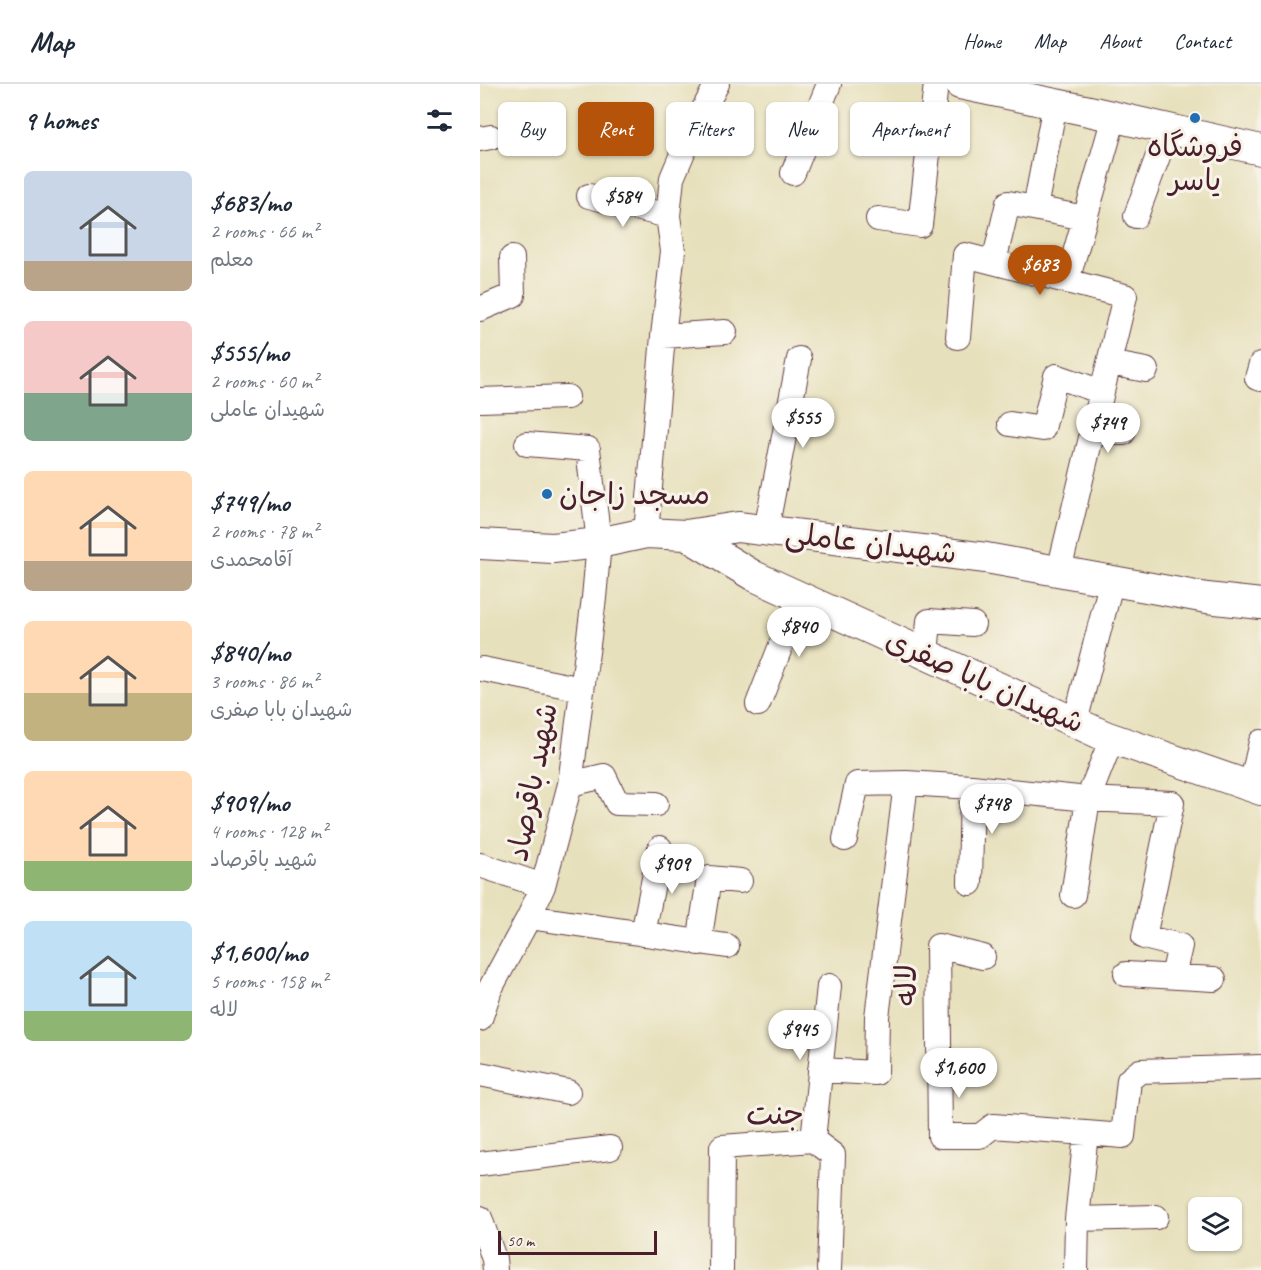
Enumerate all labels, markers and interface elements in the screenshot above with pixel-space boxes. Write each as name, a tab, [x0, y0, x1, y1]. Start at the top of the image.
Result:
text: Map	[30, 24, 73, 59]
text: Home	[963, 28, 1001, 54]
text: Map	[1034, 28, 1066, 54]
text: About	[1099, 28, 1141, 54]
text: Contact	[1174, 28, 1231, 54]
chip: Buy	[498, 102, 566, 156]
chip: Rent	[578, 102, 654, 156]
chip: Filters	[666, 102, 754, 156]
chip: New	[766, 102, 838, 156]
chip: Apartment	[850, 102, 970, 156]
text: 9 homes	[24, 104, 97, 137]
icon: filters	[423, 104, 456, 137]
marker: فروشگاه یاسر	[1188, 111, 1202, 125]
place label: فروشگاه یاسر	[1147, 127, 1243, 199]
pin: $584	[587, 177, 659, 228]
text: $584	[605, 184, 641, 209]
text: $683/mo	[210, 186, 291, 219]
icon: home	[72, 195, 144, 267]
text: 2 rooms · 66 m²	[210, 219, 318, 244]
pin: $683	[1004, 245, 1076, 296]
text: معلم	[210, 247, 254, 272]
text: $683	[1022, 252, 1058, 277]
text: $555/mo	[210, 336, 289, 369]
icon: home	[72, 345, 144, 417]
text: 2 rooms · 60 m²	[210, 369, 318, 394]
text: شهیدان عاملی	[210, 397, 325, 422]
pin: $555	[767, 398, 839, 449]
pin: $749	[1072, 403, 1144, 454]
text: $555	[785, 405, 821, 430]
text: $749	[1090, 410, 1126, 435]
place label: مسجد زاجان	[559, 475, 710, 513]
text: $749/mo	[210, 486, 290, 519]
marker: مسجد زاجان	[540, 487, 554, 501]
icon: home	[72, 495, 144, 567]
street label: شهیدان عاملی	[783, 514, 959, 572]
text: 2 rooms · 78 m²	[210, 519, 318, 544]
text: آقامحمدی	[210, 547, 292, 572]
pin: $840	[763, 607, 835, 658]
text: $840	[781, 614, 817, 639]
street label: شهیدان بابا صفری	[880, 620, 1090, 742]
text: $840/mo	[210, 636, 290, 669]
icon: home	[72, 645, 144, 717]
text: 3 rooms · 86 m²	[210, 669, 318, 694]
text: شهیدان بابا صفری	[210, 697, 352, 722]
street label: شهید باقرصاد	[498, 699, 566, 865]
pin: $748	[956, 784, 1028, 835]
text: $909/mo	[210, 786, 289, 819]
text: $748	[974, 791, 1010, 816]
icon: home	[72, 795, 144, 867]
text: 4 rooms · 128 m²	[210, 819, 327, 844]
pin: $909	[636, 844, 708, 895]
text: شهید باقرصاد	[210, 847, 317, 872]
text: $909	[654, 851, 690, 876]
text: $1,600/mo	[210, 936, 308, 969]
icon: home	[72, 945, 144, 1017]
street label: لاله	[887, 964, 925, 1006]
text: 5 rooms · 158 m²	[210, 969, 327, 994]
text: لاله	[210, 997, 238, 1022]
pin: $945	[764, 1010, 836, 1061]
text: $945	[782, 1017, 818, 1042]
pin: $1,600	[910, 1048, 1008, 1099]
text: $1,600	[934, 1055, 984, 1080]
street label: جنت	[746, 1094, 804, 1134]
map controls	[1188, 1197, 1242, 1251]
button: layers	[1188, 1197, 1242, 1251]
scale bar	[498, 1228, 657, 1256]
text: 50 m	[507, 1231, 534, 1251]

